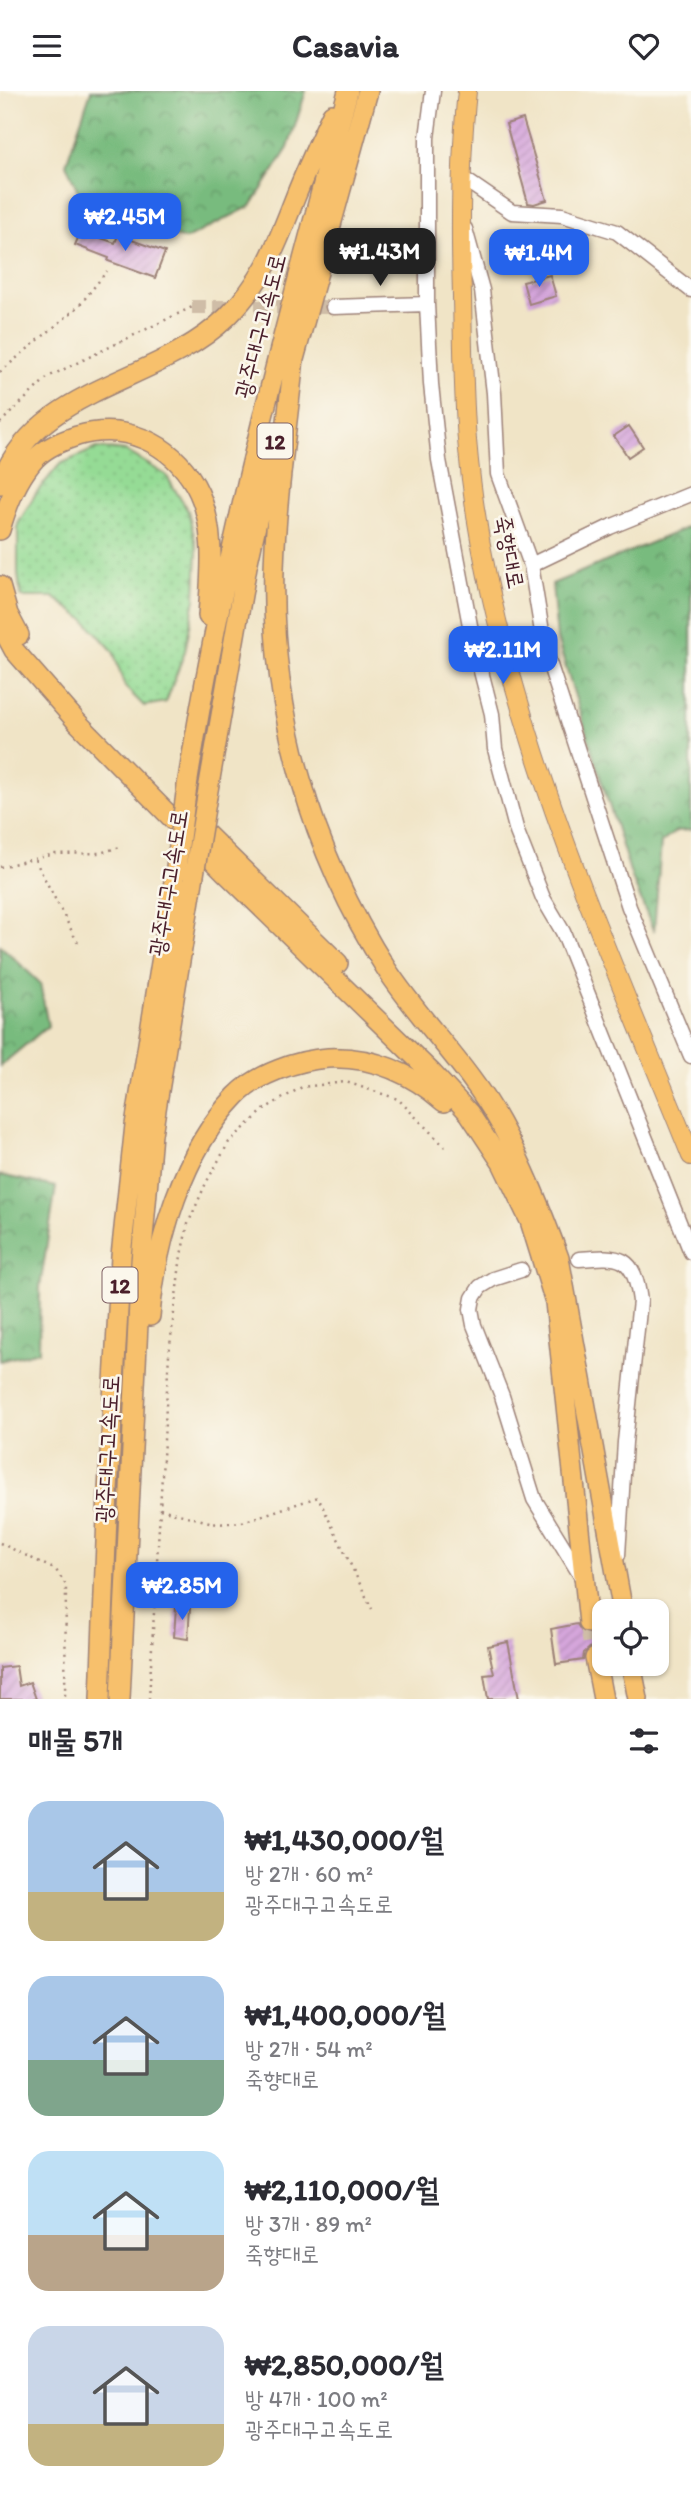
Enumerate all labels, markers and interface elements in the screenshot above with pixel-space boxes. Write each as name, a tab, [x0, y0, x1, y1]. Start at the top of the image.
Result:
icon: menu	[28, 27, 66, 65]
text: Casavia	[292, 27, 399, 65]
icon: heart	[625, 27, 663, 65]
pin: ₩2.45M	[68, 193, 182, 253]
text: ₩2.45M	[84, 202, 166, 230]
pin: ₩1.43M	[323, 229, 437, 288]
pin: ₩1.4M	[490, 229, 588, 289]
text: ₩1.43M	[340, 237, 420, 265]
text: ₩1.4M	[505, 238, 573, 266]
street label: 광주대구고속도로	[229, 251, 291, 401]
road number: 12	[258, 423, 292, 459]
street label: 죽향대로	[489, 513, 531, 591]
pin: ₩2.11M	[446, 627, 560, 686]
text: ₩2.11M	[465, 635, 541, 663]
street label: 광주대구고속도로	[143, 808, 193, 958]
road number: 12	[102, 1267, 138, 1303]
street label: 광주대구고속도로	[89, 1374, 125, 1524]
pin: ₩2.85M	[125, 1563, 239, 1622]
text: ₩2.85M	[142, 1571, 222, 1599]
map controls	[592, 1599, 669, 1676]
button: locate	[592, 1599, 669, 1676]
text: 매물 5개	[28, 1722, 123, 1759]
icon: filters	[625, 1722, 663, 1760]
text: ₩1,430,000/월	[245, 1821, 444, 1858]
icon: home	[84, 1829, 168, 1913]
text: 방 2개 · 60 m²	[245, 1860, 373, 1888]
text: 광주대구고속도로	[245, 1890, 393, 1918]
text: ₩1,400,000/월	[245, 1996, 446, 2033]
icon: home	[84, 2004, 168, 2088]
text: 방 2개 · 54 m²	[245, 2035, 373, 2063]
text: 죽향대로	[245, 2065, 319, 2093]
text: ₩2,110,000/월	[245, 2171, 439, 2208]
icon: home	[84, 2179, 168, 2263]
text: 방 3개 · 89 m²	[245, 2210, 372, 2238]
text: 죽향대로	[245, 2240, 319, 2268]
text: ₩2,850,000/월	[245, 2346, 444, 2383]
icon: home	[84, 2354, 168, 2438]
text: 방 4개 · 100 m²	[245, 2385, 388, 2413]
text: 광주대구고속도로	[245, 2415, 393, 2443]

